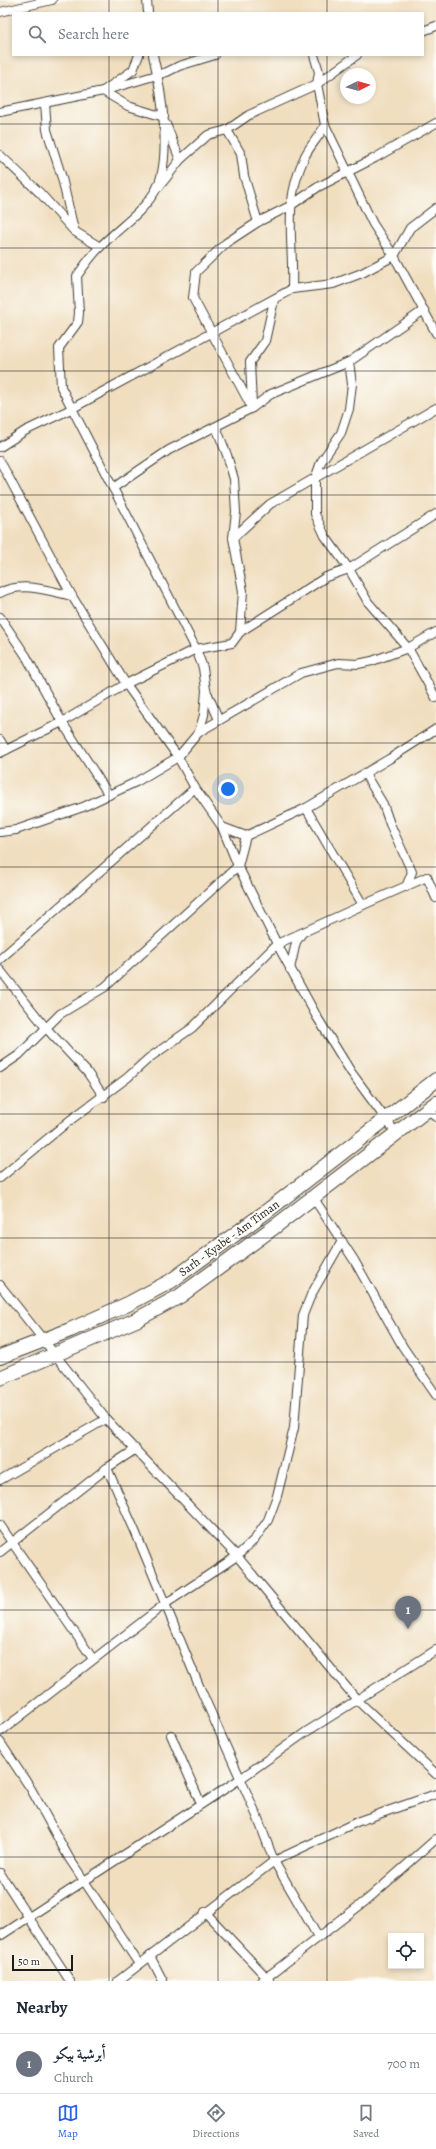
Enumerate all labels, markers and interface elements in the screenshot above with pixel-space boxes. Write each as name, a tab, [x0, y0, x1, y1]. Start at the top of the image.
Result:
search box	[12, 12, 424, 56]
icon: search	[26, 23, 48, 45]
text: Search here	[58, 24, 129, 44]
north arrow	[340, 68, 376, 104]
your location	[218, 779, 238, 799]
street label: Sarh - Kyabe - Am Timan	[175, 1196, 283, 1280]
pin: 1	[395, 1596, 421, 1629]
map controls	[388, 1933, 424, 1969]
button: locate	[388, 1933, 424, 1969]
scale bar	[12, 1953, 73, 1972]
text: 50 m	[18, 1954, 40, 1969]
text: Nearby	[16, 1996, 67, 2019]
text: أبرشية بيكو	[54, 2044, 105, 2064]
text: 1	[27, 2055, 31, 2072]
text: 700 m	[387, 2055, 420, 2072]
text: Church	[54, 2069, 93, 2086]
tab: Map	[57, 2102, 79, 2141]
tab: Directions	[192, 2102, 240, 2141]
tab: Saved	[353, 2102, 379, 2141]

